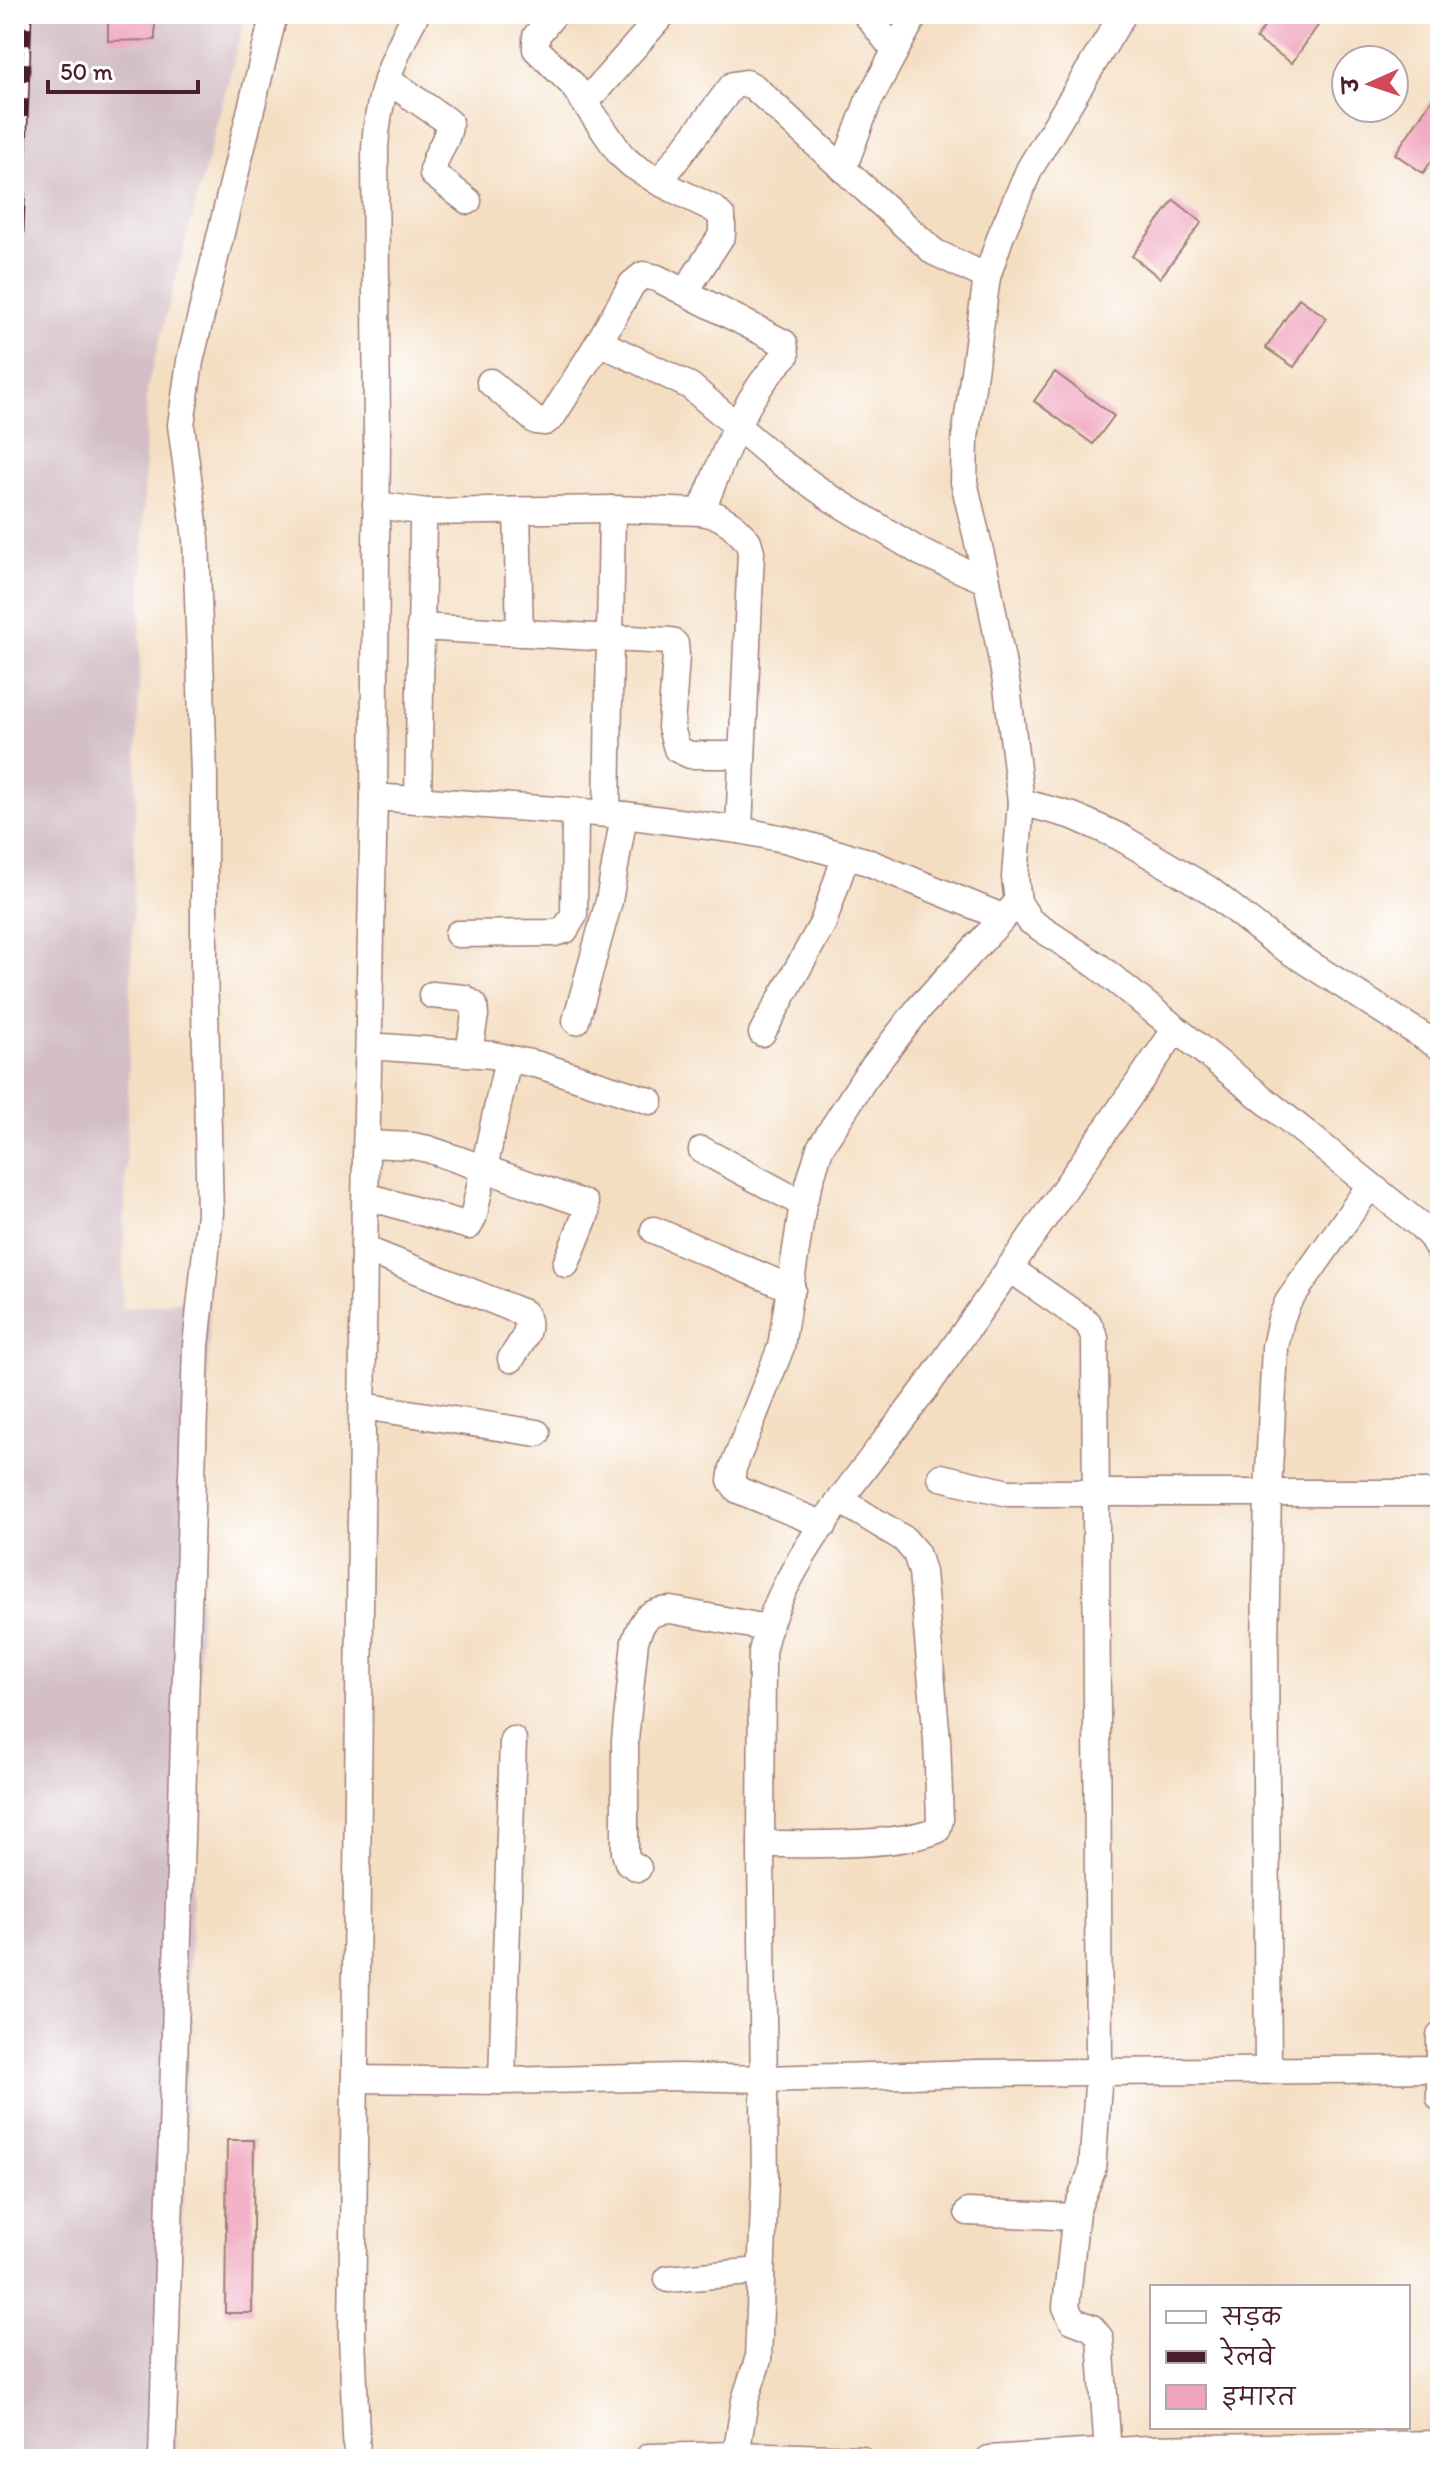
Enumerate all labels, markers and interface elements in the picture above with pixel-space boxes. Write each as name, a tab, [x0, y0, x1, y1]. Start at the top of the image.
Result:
scale bar	[48, 44, 198, 94]
north arrow	[1330, 44, 1410, 124]
text: 50 m	[60, 57, 113, 86]
text: उ	[1337, 75, 1364, 95]
legend	[1150, 2285, 1410, 2429]
text: सड़क	[1220, 2302, 1283, 2331]
text: रेलवे	[1219, 2337, 1276, 2371]
text: इमारत	[1222, 2382, 1297, 2411]

